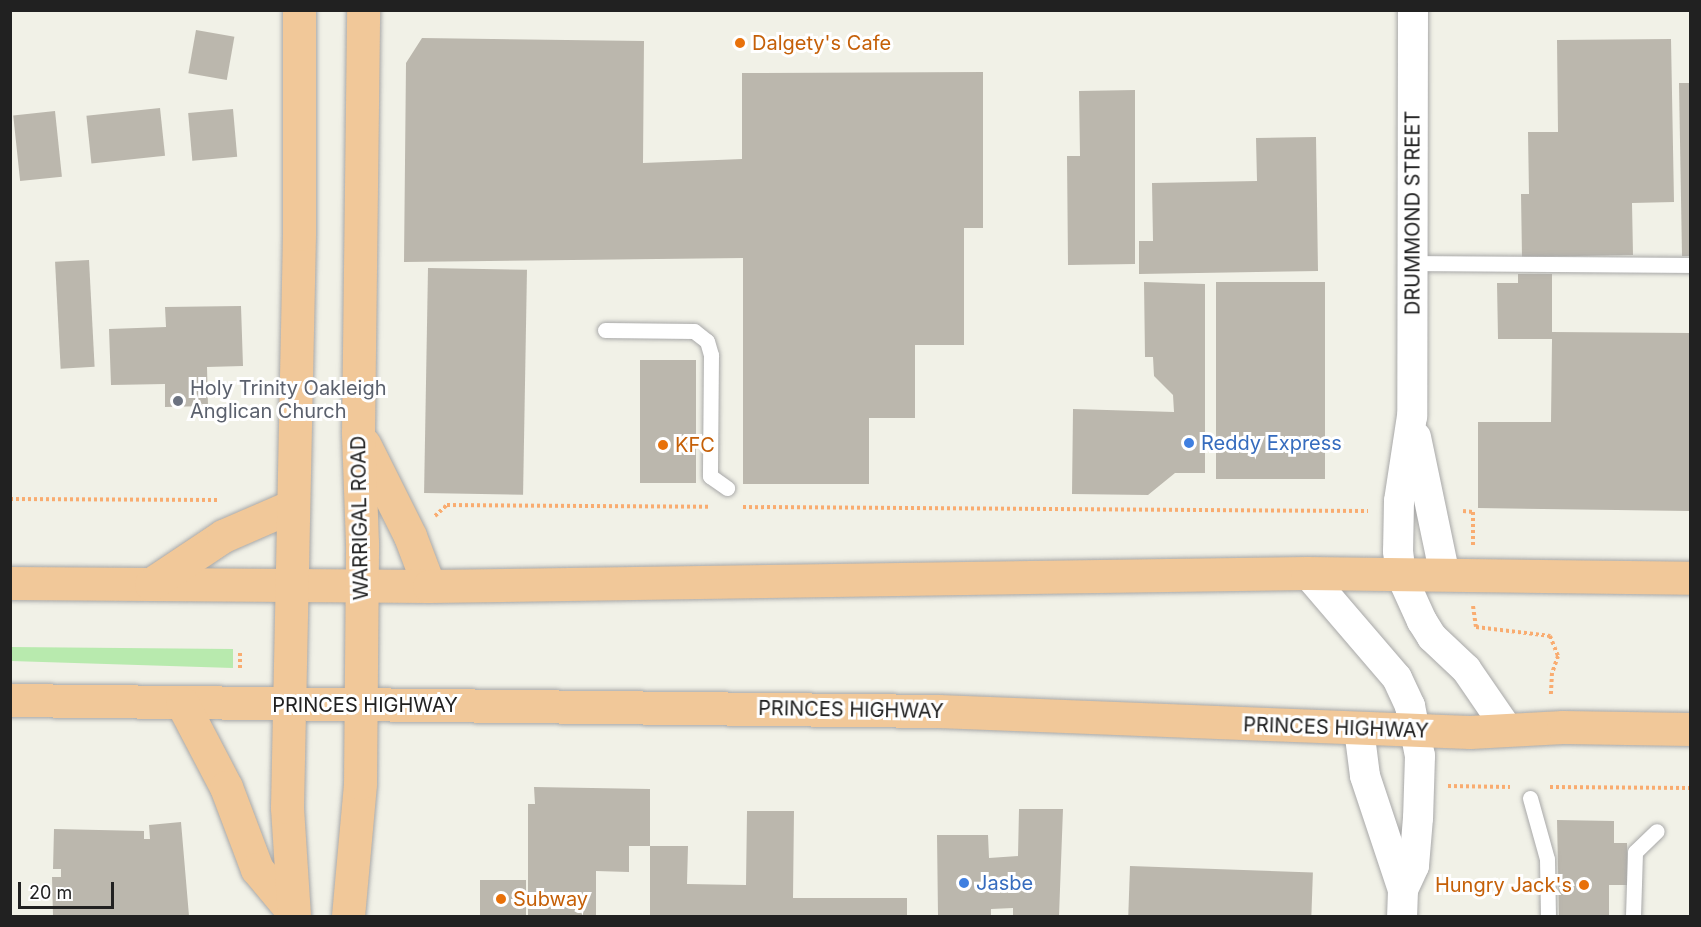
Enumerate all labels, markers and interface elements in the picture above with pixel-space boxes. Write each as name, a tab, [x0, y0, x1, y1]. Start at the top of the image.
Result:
place label: Dalgety's Cafe	[752, 31, 891, 55]
marker: Dalgety's Cafe	[733, 36, 747, 50]
street label: DRUMMOND STREET	[1401, 111, 1425, 315]
place label: Holy Trinity Oakleigh Anglican Church	[190, 377, 387, 424]
marker: Holy Trinity Oakleigh Anglican Church	[171, 394, 185, 408]
place label: Reddy Express	[1201, 431, 1342, 455]
place label: KFC	[675, 433, 715, 457]
street label: WARRIGAL ROAD	[347, 436, 373, 600]
marker: Reddy Express	[1182, 436, 1196, 450]
marker: KFC	[656, 438, 670, 452]
street label: PRINCES HIGHWAY	[272, 693, 458, 717]
street label: PRINCES HIGHWAY	[758, 696, 944, 724]
street label: PRINCES HIGHWAY	[1243, 713, 1429, 743]
scale bar	[21, 870, 117, 908]
place label: Jasbe	[976, 871, 1033, 895]
place label: Hungry Jack's	[1435, 873, 1572, 897]
marker: Jasbe	[957, 876, 971, 890]
marker: Hungry Jack's	[1577, 878, 1591, 892]
text: 20 m	[29, 882, 72, 903]
place label: Subway	[513, 887, 588, 911]
marker: Subway	[494, 892, 508, 906]

